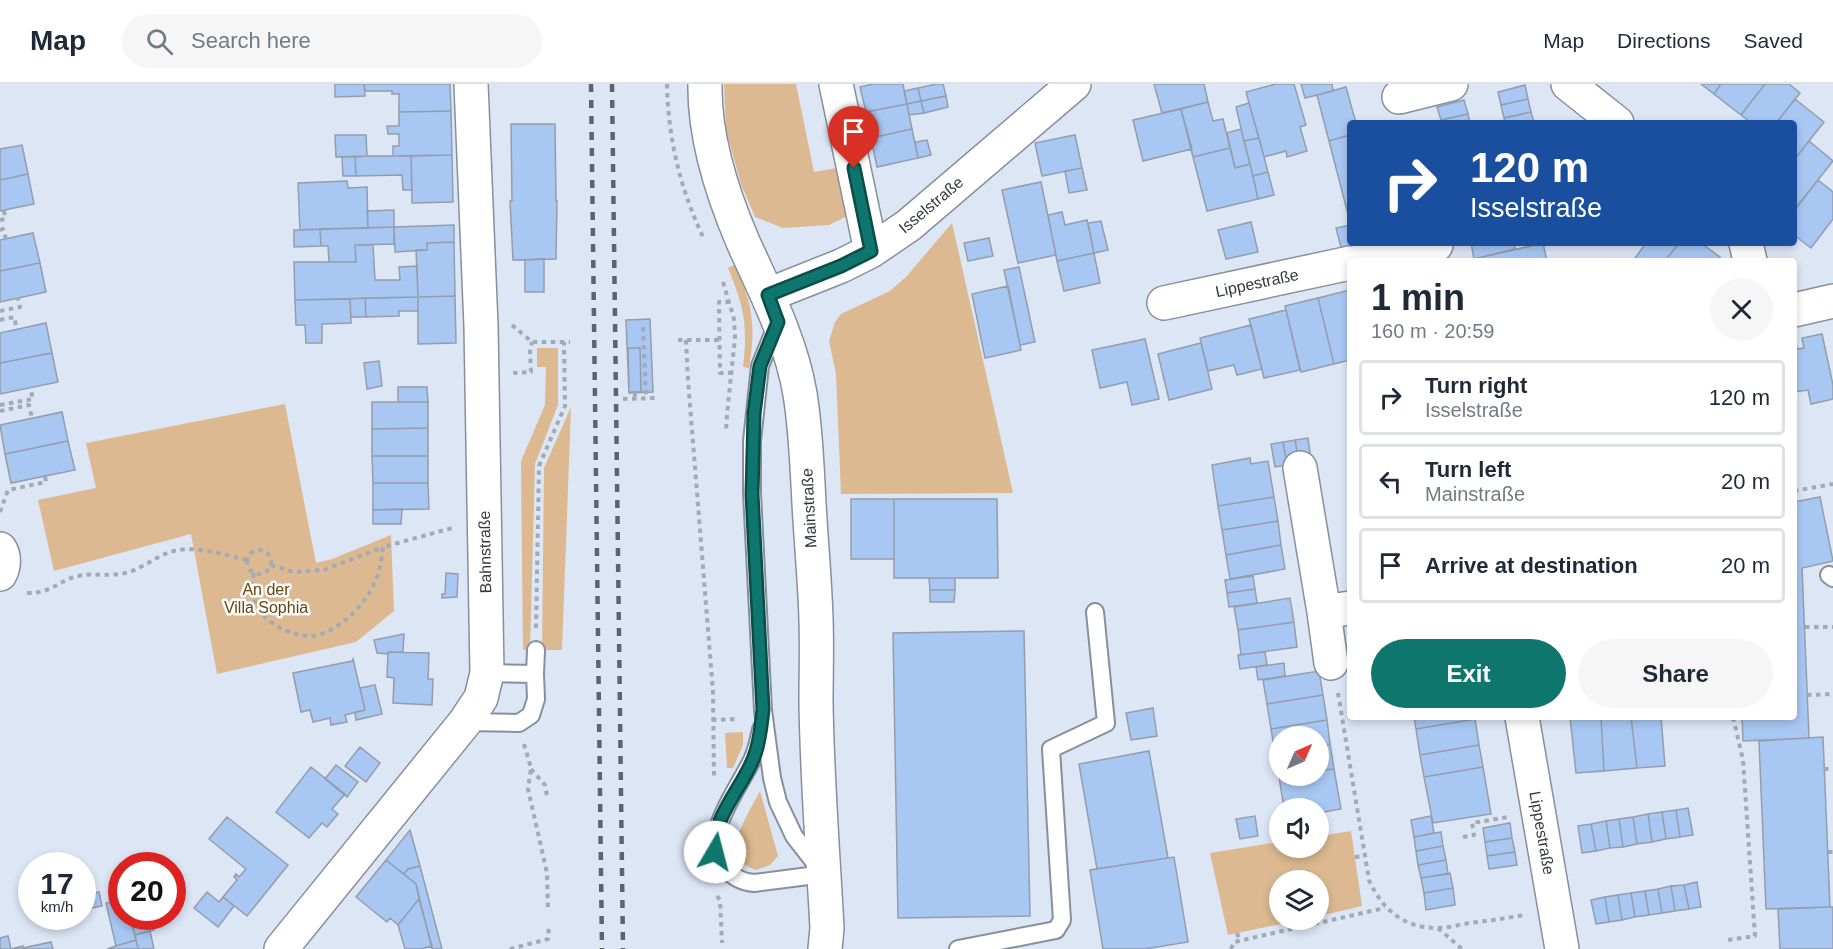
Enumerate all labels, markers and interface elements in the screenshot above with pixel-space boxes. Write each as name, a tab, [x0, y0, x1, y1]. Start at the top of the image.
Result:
search box	[122, 14, 542, 68]
text: Map	[30, 25, 86, 56]
icon: search	[143, 25, 176, 58]
text: Search here	[191, 28, 311, 53]
text: Map	[1543, 29, 1584, 52]
text: Directions	[1617, 29, 1710, 52]
text: Saved	[1743, 29, 1803, 52]
pin	[828, 106, 879, 168]
icon: arrive	[837, 115, 870, 148]
icon: right	[1371, 144, 1449, 222]
text: 120 m	[1470, 144, 1589, 191]
street label: Isselstraße	[896, 173, 967, 237]
text: Isselstraße	[1470, 193, 1602, 223]
street label: Lippestraße	[1214, 266, 1300, 300]
text: 1 min	[1371, 277, 1465, 318]
button: close	[1710, 278, 1773, 341]
text: 160 m · 20:59	[1371, 320, 1494, 342]
text: Turn right	[1425, 373, 1527, 398]
icon: right	[1374, 381, 1407, 414]
text: 120 m	[1709, 385, 1770, 410]
text: Isselstraße	[1425, 399, 1523, 421]
text: Turn left	[1425, 457, 1511, 482]
icon: left	[1374, 465, 1407, 498]
street label: Mainstraße	[798, 468, 820, 548]
text: 20 m	[1721, 469, 1770, 494]
text: Mainstraße	[1425, 483, 1525, 505]
street label: Bahnstraße	[476, 510, 494, 594]
icon: arrive	[1374, 549, 1407, 582]
text: Arrive at destination	[1425, 553, 1638, 578]
text: 20 m	[1721, 553, 1770, 578]
park label: An der Villa Sophia	[224, 581, 308, 616]
button: Exit	[1371, 639, 1566, 708]
button: Share	[1578, 639, 1773, 708]
north arrow	[1269, 726, 1329, 786]
map controls	[1269, 726, 1329, 930]
street label: Lippestraße	[1526, 790, 1558, 876]
button: sound	[1269, 798, 1329, 858]
position arrow	[683, 820, 747, 884]
speed limit sign: 20	[108, 852, 186, 930]
text: 17	[40, 867, 74, 900]
button: layers	[1269, 870, 1329, 930]
text: km/h	[41, 898, 73, 915]

